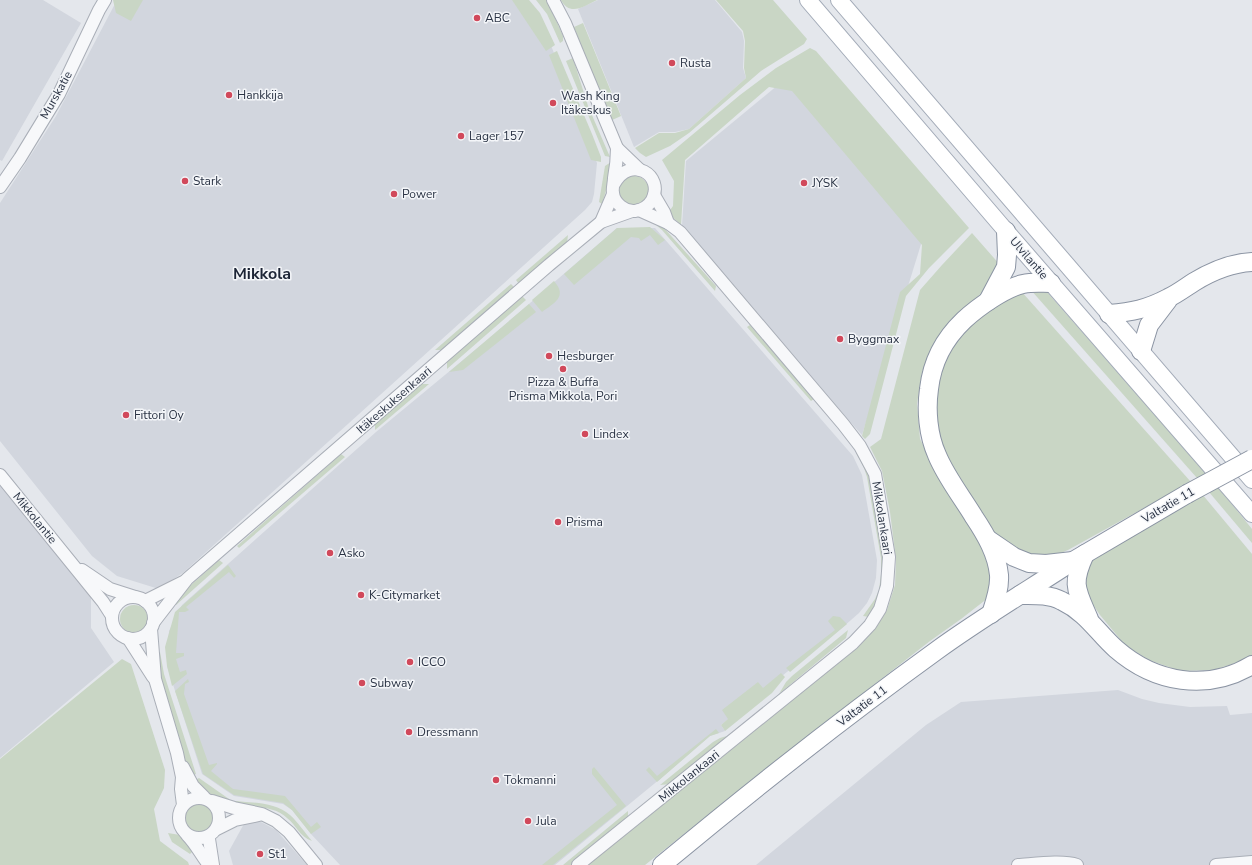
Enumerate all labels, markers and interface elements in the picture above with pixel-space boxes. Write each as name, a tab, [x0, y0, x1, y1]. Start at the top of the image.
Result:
place label: ABC	[485, 10, 510, 26]
marker: ABC	[472, 13, 482, 23]
place label: Rusta	[680, 55, 711, 71]
marker: Rusta	[667, 58, 677, 68]
street label: Murskatie	[36, 68, 76, 122]
place label: Hankkija	[237, 87, 283, 103]
place label: Wash King Itäkeskus	[561, 88, 620, 118]
marker: Hankkija	[224, 90, 234, 100]
marker: Wash King Itäkeskus	[548, 98, 558, 108]
place label: Lager 157	[469, 128, 524, 144]
marker: Lager 157	[456, 131, 466, 141]
place label: Stark	[193, 173, 222, 189]
place label: JYSK	[811, 175, 838, 191]
marker: Stark	[180, 176, 190, 186]
marker: JYSK	[799, 178, 809, 188]
place label: Power	[402, 186, 437, 202]
marker: Power	[389, 189, 399, 199]
street label: Ulvilantie	[1006, 233, 1052, 283]
district label: Mikkola	[233, 263, 291, 285]
place label: Byggmax	[848, 331, 900, 347]
marker: Byggmax	[835, 334, 845, 344]
place label: Hesburger	[557, 348, 615, 364]
marker: Hesburger	[544, 351, 554, 361]
street label: Itäkeskuksenkaari	[353, 363, 435, 437]
marker: Pizza & Buffa Prisma Mikkola, Pori	[558, 364, 568, 374]
place label: Pizza & Buffa Prisma Mikkola, Pori	[509, 374, 617, 404]
place label: Fittori Oy	[134, 407, 185, 423]
marker: Fittori Oy	[121, 410, 131, 420]
place label: Lindex	[593, 426, 629, 442]
marker: Lindex	[580, 429, 590, 439]
street label: Mikkolankaari	[868, 480, 896, 556]
street label: Valtatie 11	[1138, 483, 1197, 527]
street label: Mikkolantie	[9, 489, 61, 547]
place label: Prisma	[566, 514, 603, 530]
marker: Prisma	[553, 517, 563, 527]
place label: Asko	[338, 545, 365, 561]
marker: Asko	[325, 548, 335, 558]
place label: K-Citymarket	[369, 587, 441, 603]
marker: K-Citymarket	[356, 590, 366, 600]
place label: ICCO	[418, 654, 446, 670]
marker: ICCO	[405, 657, 415, 667]
place label: Subway	[370, 675, 414, 691]
marker: Subway	[357, 678, 367, 688]
street label: Valtatie 11	[833, 682, 890, 731]
place label: Dressmann	[417, 724, 478, 740]
marker: Dressmann	[404, 727, 414, 737]
street label: Mikkolankaari	[655, 746, 723, 806]
place label: Tokmanni	[504, 772, 556, 788]
marker: Tokmanni	[491, 775, 501, 785]
place label: Jula	[535, 813, 557, 829]
marker: Jula	[523, 816, 533, 826]
place label: St1	[268, 846, 287, 862]
marker: St1	[255, 849, 265, 859]

